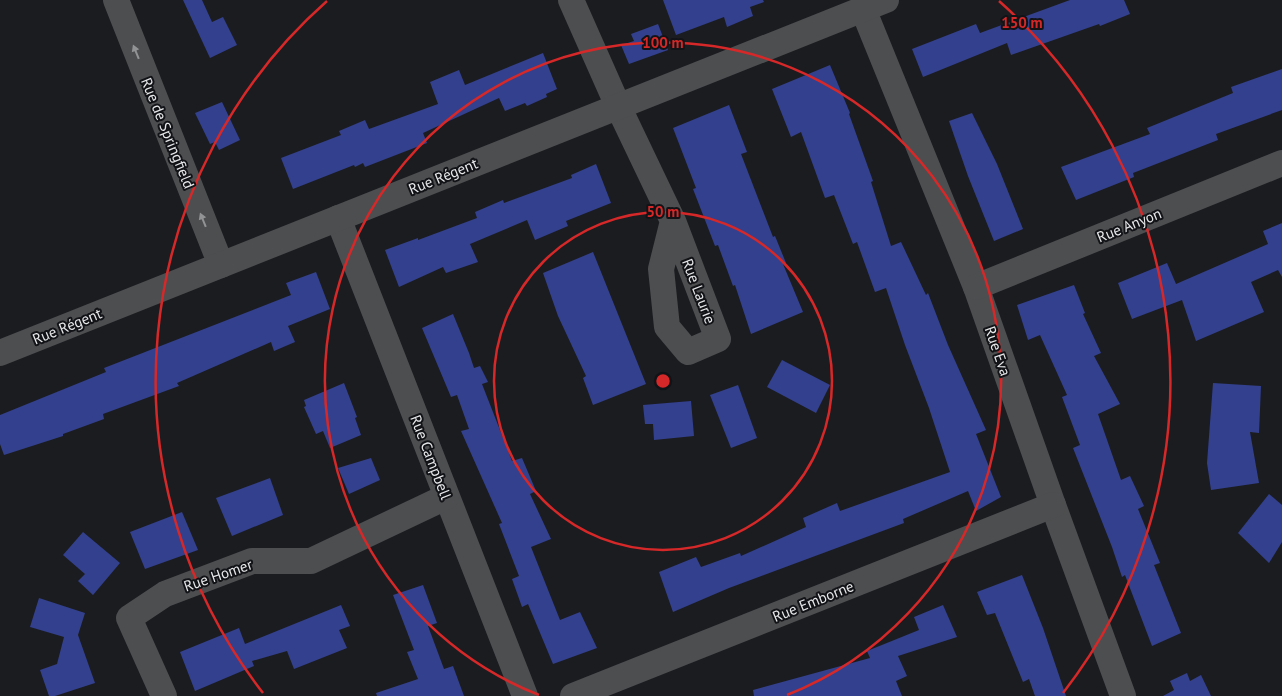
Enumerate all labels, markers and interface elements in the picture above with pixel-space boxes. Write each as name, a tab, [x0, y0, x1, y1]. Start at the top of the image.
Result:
text: 150 m	[1001, 13, 1043, 32]
text: 100 m	[642, 33, 684, 52]
one-way arrow	[132, 45, 140, 60]
street label: Rue de Springfield	[137, 75, 199, 191]
street label: Rue Régent	[406, 153, 480, 199]
text: 50 m	[647, 202, 679, 221]
street label: Rue Anyon	[1094, 203, 1164, 247]
one-way arrow	[199, 212, 207, 227]
street label: Rue Laurie	[678, 256, 720, 326]
street label: Rue Régent	[30, 303, 104, 349]
street label: Rue Eva	[981, 324, 1015, 378]
centre of rings	[654, 372, 672, 390]
street label: Rue Campbell	[406, 412, 456, 503]
street label: Rue Homer	[181, 554, 255, 596]
street label: Rue Emborne	[770, 576, 856, 626]

